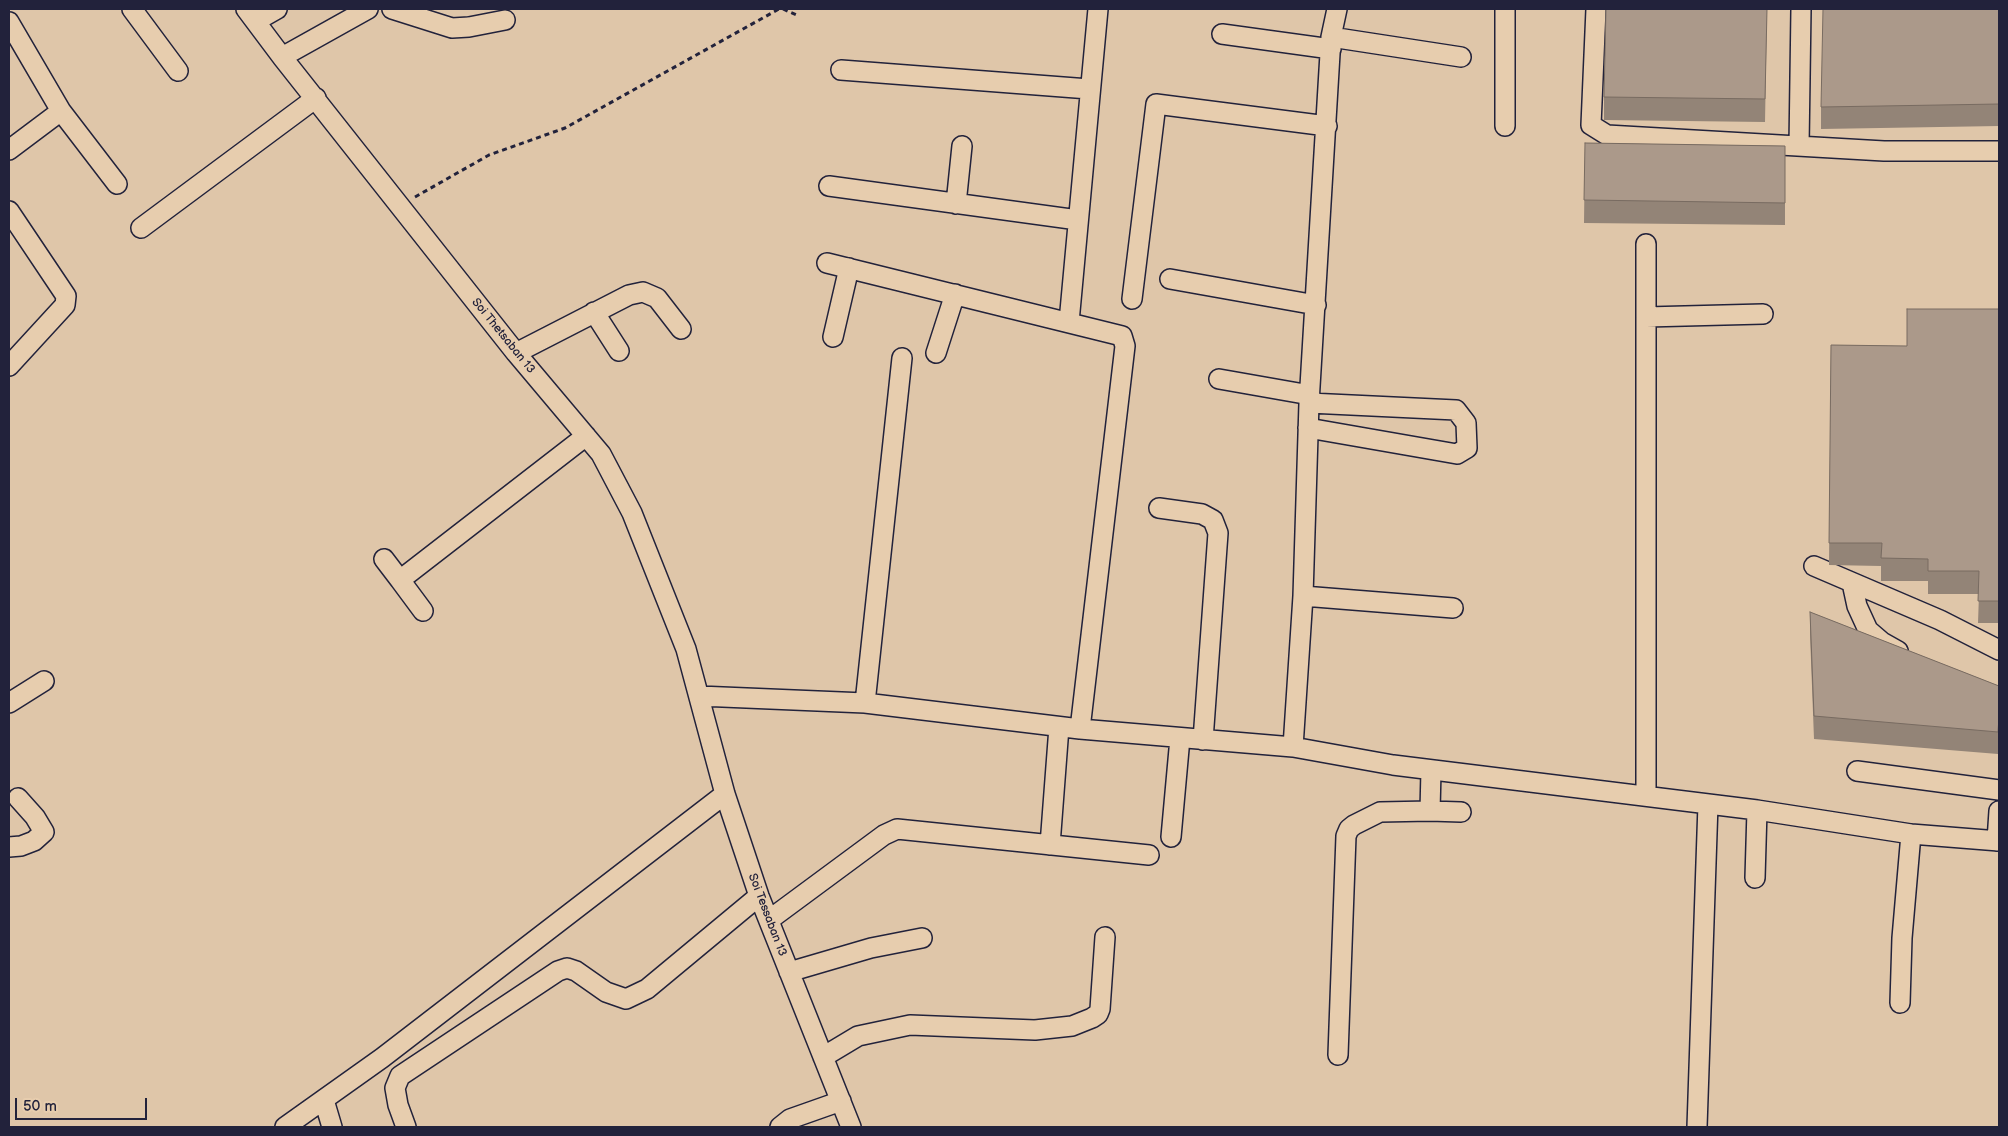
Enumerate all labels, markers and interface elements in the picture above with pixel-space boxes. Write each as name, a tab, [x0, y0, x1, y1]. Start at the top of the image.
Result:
street label: Soi Thetsaban 13	[468, 295, 538, 377]
street label: Soi Tessaban 13	[745, 872, 789, 958]
scale bar	[18, 1088, 150, 1120]
text: 50 m	[23, 1097, 57, 1116]

